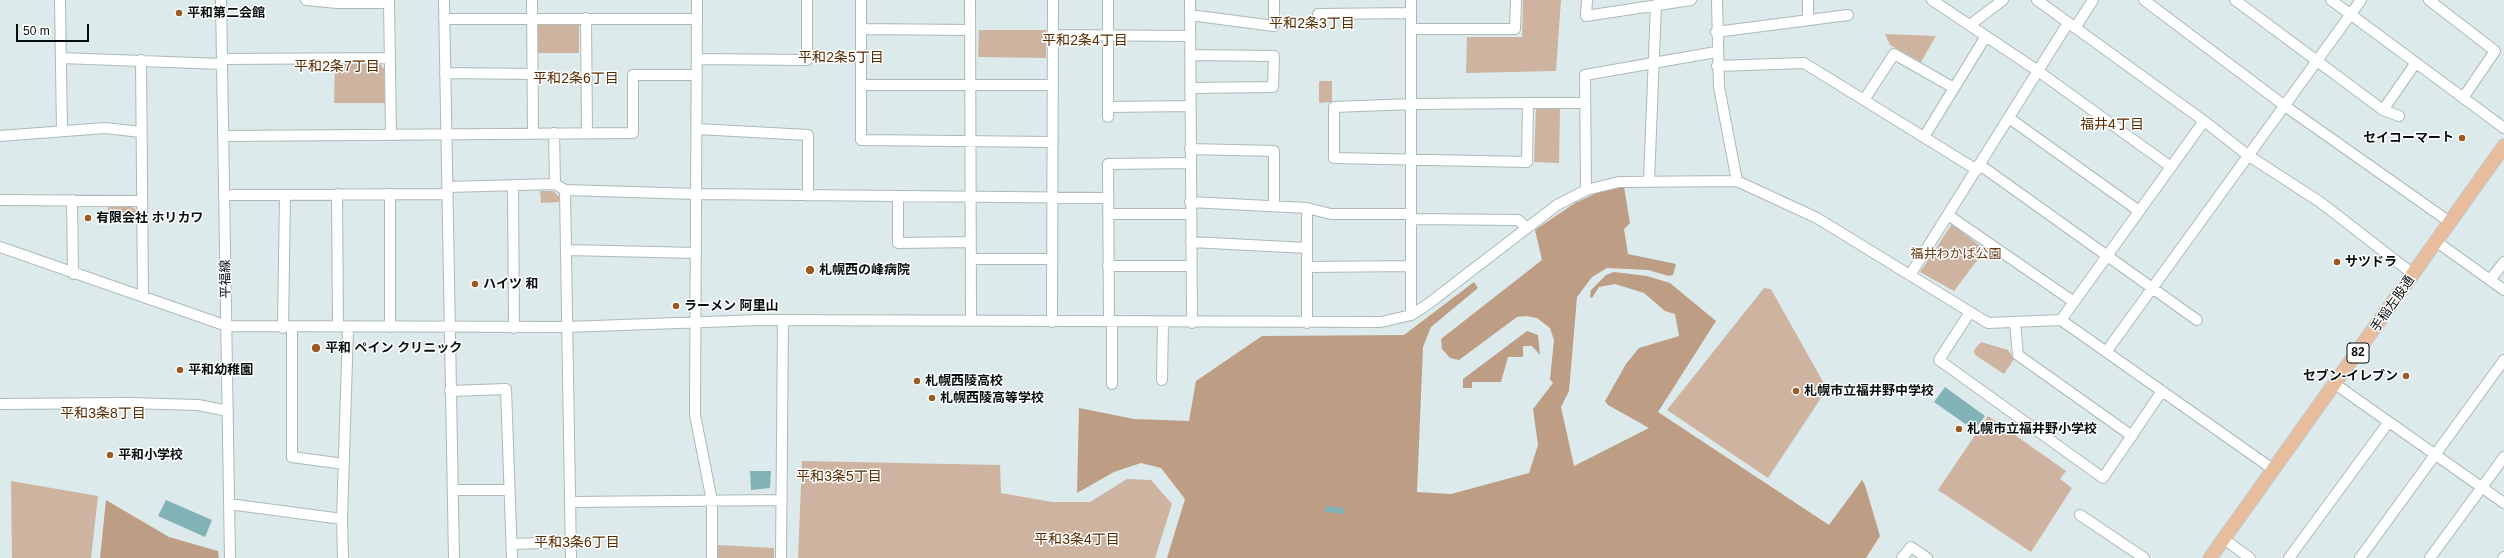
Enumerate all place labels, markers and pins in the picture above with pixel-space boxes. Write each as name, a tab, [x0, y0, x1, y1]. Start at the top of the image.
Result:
place label: 平和第二会館	[187, 5, 265, 21]
marker: 平和第二会館	[174, 8, 184, 18]
place label: セイコーマート	[2363, 130, 2454, 146]
marker: セイコーマート	[2457, 133, 2467, 143]
place label: 有限会社 ホリカワ	[96, 210, 204, 226]
marker: 有限会社 ホリカワ	[83, 213, 93, 223]
place label: サツドラ	[2345, 254, 2397, 270]
marker: サツドラ	[2332, 257, 2342, 267]
place label: 札幌西の峰病院	[819, 262, 910, 278]
marker: 札幌西の峰病院	[804, 264, 816, 276]
place label: ハイツ 和	[483, 276, 539, 292]
marker: ハイツ 和	[470, 279, 480, 289]
place label: ラーメン 阿里山	[684, 298, 779, 314]
marker: ラーメン 阿里山	[671, 301, 681, 311]
place label: 平和 ペイン クリニック	[325, 340, 462, 356]
marker: 平和 ペイン クリニック	[310, 342, 322, 354]
place label: 平和幼稚園	[188, 362, 253, 378]
marker: 平和幼稚園	[175, 365, 185, 375]
place label: セブン-イレブン	[2303, 368, 2398, 384]
marker: セブン-イレブン	[2401, 371, 2411, 381]
place label: 札幌西陵高校	[925, 373, 1003, 389]
marker: 札幌西陵高校	[912, 376, 922, 386]
place label: 札幌市立福井野中学校	[1804, 383, 1934, 399]
marker: 札幌市立福井野中学校	[1791, 386, 1801, 396]
place label: 札幌西陵高等学校	[940, 390, 1044, 406]
marker: 札幌西陵高等学校	[927, 393, 937, 403]
place label: 札幌市立福井野小学校	[1967, 421, 2097, 437]
marker: 札幌市立福井野小学校	[1954, 424, 1964, 434]
place label: 平和小学校	[118, 447, 183, 463]
marker: 平和小学校	[105, 450, 115, 460]

